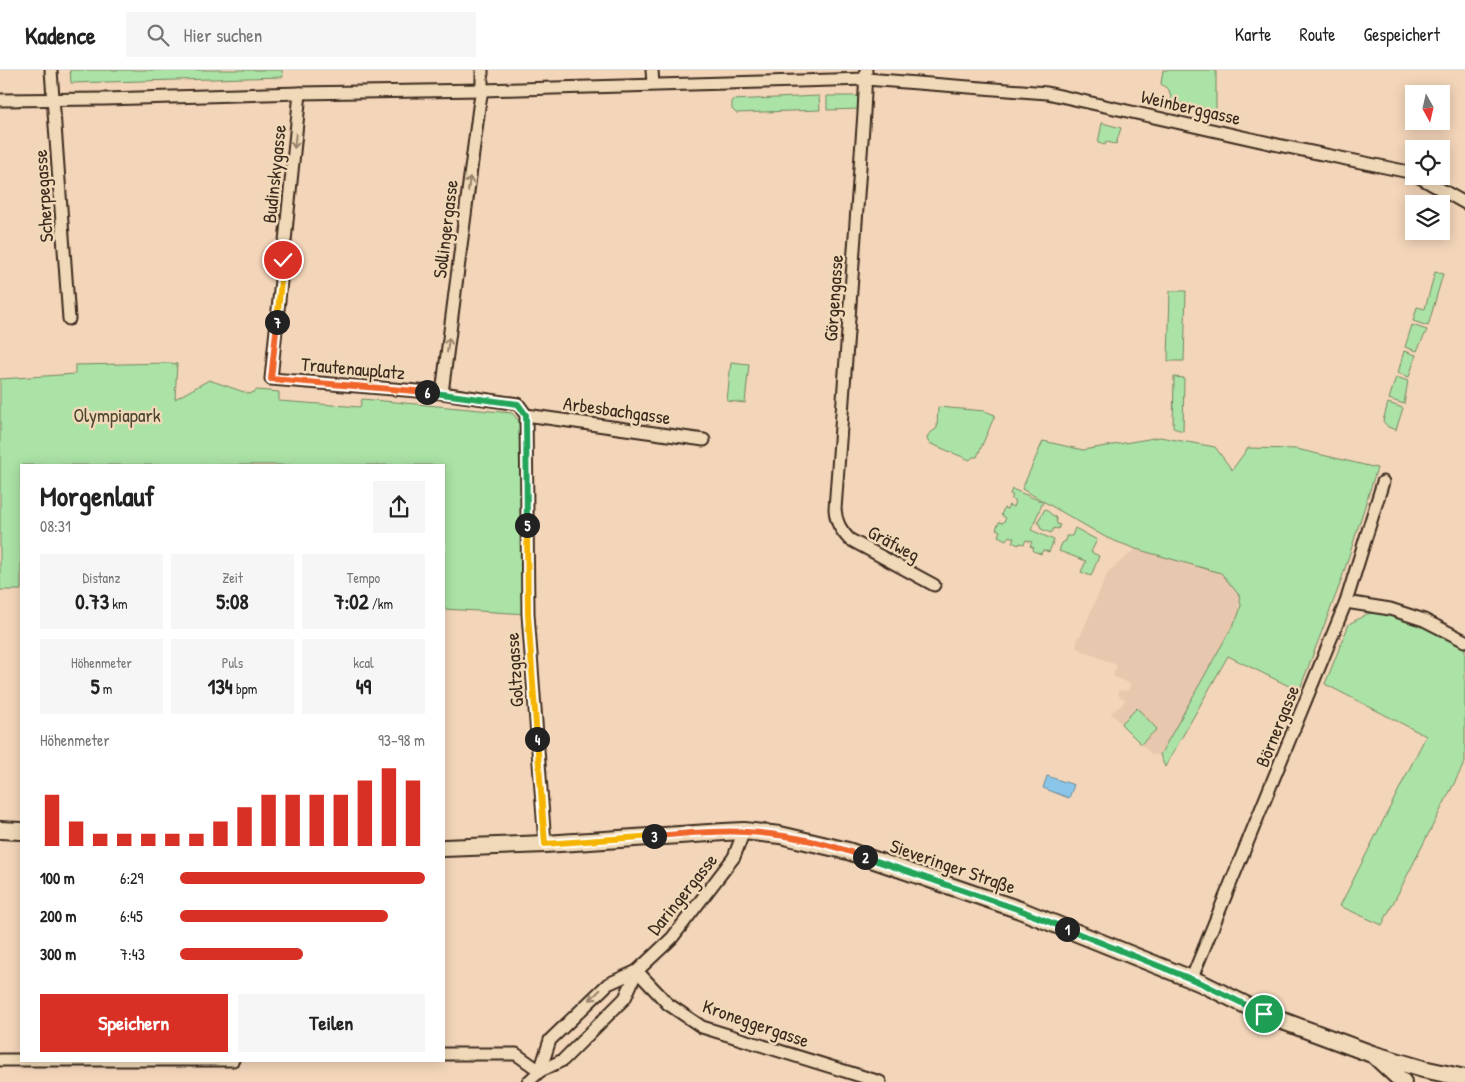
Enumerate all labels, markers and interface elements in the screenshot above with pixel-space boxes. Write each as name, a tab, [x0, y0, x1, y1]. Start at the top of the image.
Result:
search box	[126, 12, 476, 57]
text: Kadence	[25, 19, 96, 51]
icon: search	[144, 21, 172, 49]
text: Hier suchen	[184, 22, 262, 48]
text: Karte	[1235, 22, 1272, 47]
text: Route	[1300, 22, 1336, 47]
text: Gespeichert	[1364, 22, 1440, 47]
street label: Weinberggasse	[1139, 83, 1244, 131]
north arrow	[1405, 85, 1450, 130]
map controls	[1405, 85, 1450, 240]
street label: Budinskygasse	[256, 123, 292, 225]
one-way arrow	[290, 133, 300, 149]
button: locate	[1405, 140, 1450, 185]
street label: Scherpegasse	[27, 148, 59, 243]
one-way arrow	[464, 176, 474, 192]
street label: Sollingergasse	[426, 178, 464, 280]
button: layers	[1405, 195, 1450, 240]
pin	[262, 239, 304, 281]
icon: check	[269, 246, 297, 274]
street label: Görgengasse	[817, 253, 849, 342]
pin: 7	[264, 310, 290, 334]
text: 7	[274, 313, 281, 332]
one-way arrow	[444, 337, 454, 353]
street label: Trautenauplatz	[300, 351, 406, 385]
pin: 6	[414, 380, 440, 404]
text: 6	[425, 383, 430, 402]
street label: Arbesbachgasse	[562, 390, 673, 430]
park label: Olympiapark	[73, 402, 161, 428]
text: Morgenlauf	[40, 477, 155, 515]
button: share	[373, 481, 425, 533]
pin: 5	[514, 512, 540, 538]
text: 08:31	[40, 515, 71, 537]
text: 5	[525, 516, 530, 535]
street label: Gräfweg	[863, 518, 925, 568]
text: Distanz	[83, 568, 120, 587]
text: Zeit	[222, 568, 243, 587]
text: Tempo	[347, 568, 380, 587]
text: 0.73	[75, 587, 109, 616]
text: 5:08	[216, 587, 249, 616]
text: 7:02	[334, 587, 369, 616]
text: km	[109, 594, 128, 613]
text: /km	[369, 594, 393, 613]
street label: Goltzgasse	[498, 631, 530, 708]
text: Höhenmeter	[71, 653, 132, 672]
text: Puls	[222, 653, 243, 672]
text: kcal	[353, 653, 374, 672]
text: 5	[91, 672, 100, 701]
text: 134	[208, 672, 233, 701]
text: 49	[356, 672, 371, 701]
text: m	[100, 679, 112, 698]
text: bpm	[233, 679, 257, 698]
street label: Börnergasse	[1249, 681, 1305, 771]
pin: 4	[524, 726, 550, 752]
text: Höhenmeter	[40, 729, 110, 751]
text: 93–98 m	[378, 729, 425, 751]
text: 4	[535, 730, 540, 749]
pin: 3	[642, 824, 666, 848]
text: 3	[651, 827, 658, 846]
street label: Sieveringer Straße	[887, 832, 1020, 900]
pin: 2	[852, 844, 878, 870]
street label: Daringergasse	[641, 847, 723, 940]
text: 2	[862, 848, 869, 867]
text: 100 m	[40, 867, 75, 889]
text: 6:29	[120, 867, 143, 889]
text: 200 m	[40, 905, 76, 927]
text: 6:45	[120, 905, 143, 927]
pin: 1	[1054, 916, 1080, 942]
text: 1	[1065, 920, 1070, 939]
text: 300 m	[40, 943, 76, 965]
text: 7:43	[120, 943, 145, 965]
one-way arrow	[590, 989, 602, 1001]
street label: Kroneggergasse	[699, 993, 813, 1053]
pin	[1243, 993, 1285, 1035]
button: Speichern	[40, 994, 228, 1052]
button: Teilen	[238, 994, 425, 1052]
icon: arrive	[1250, 1000, 1278, 1028]

